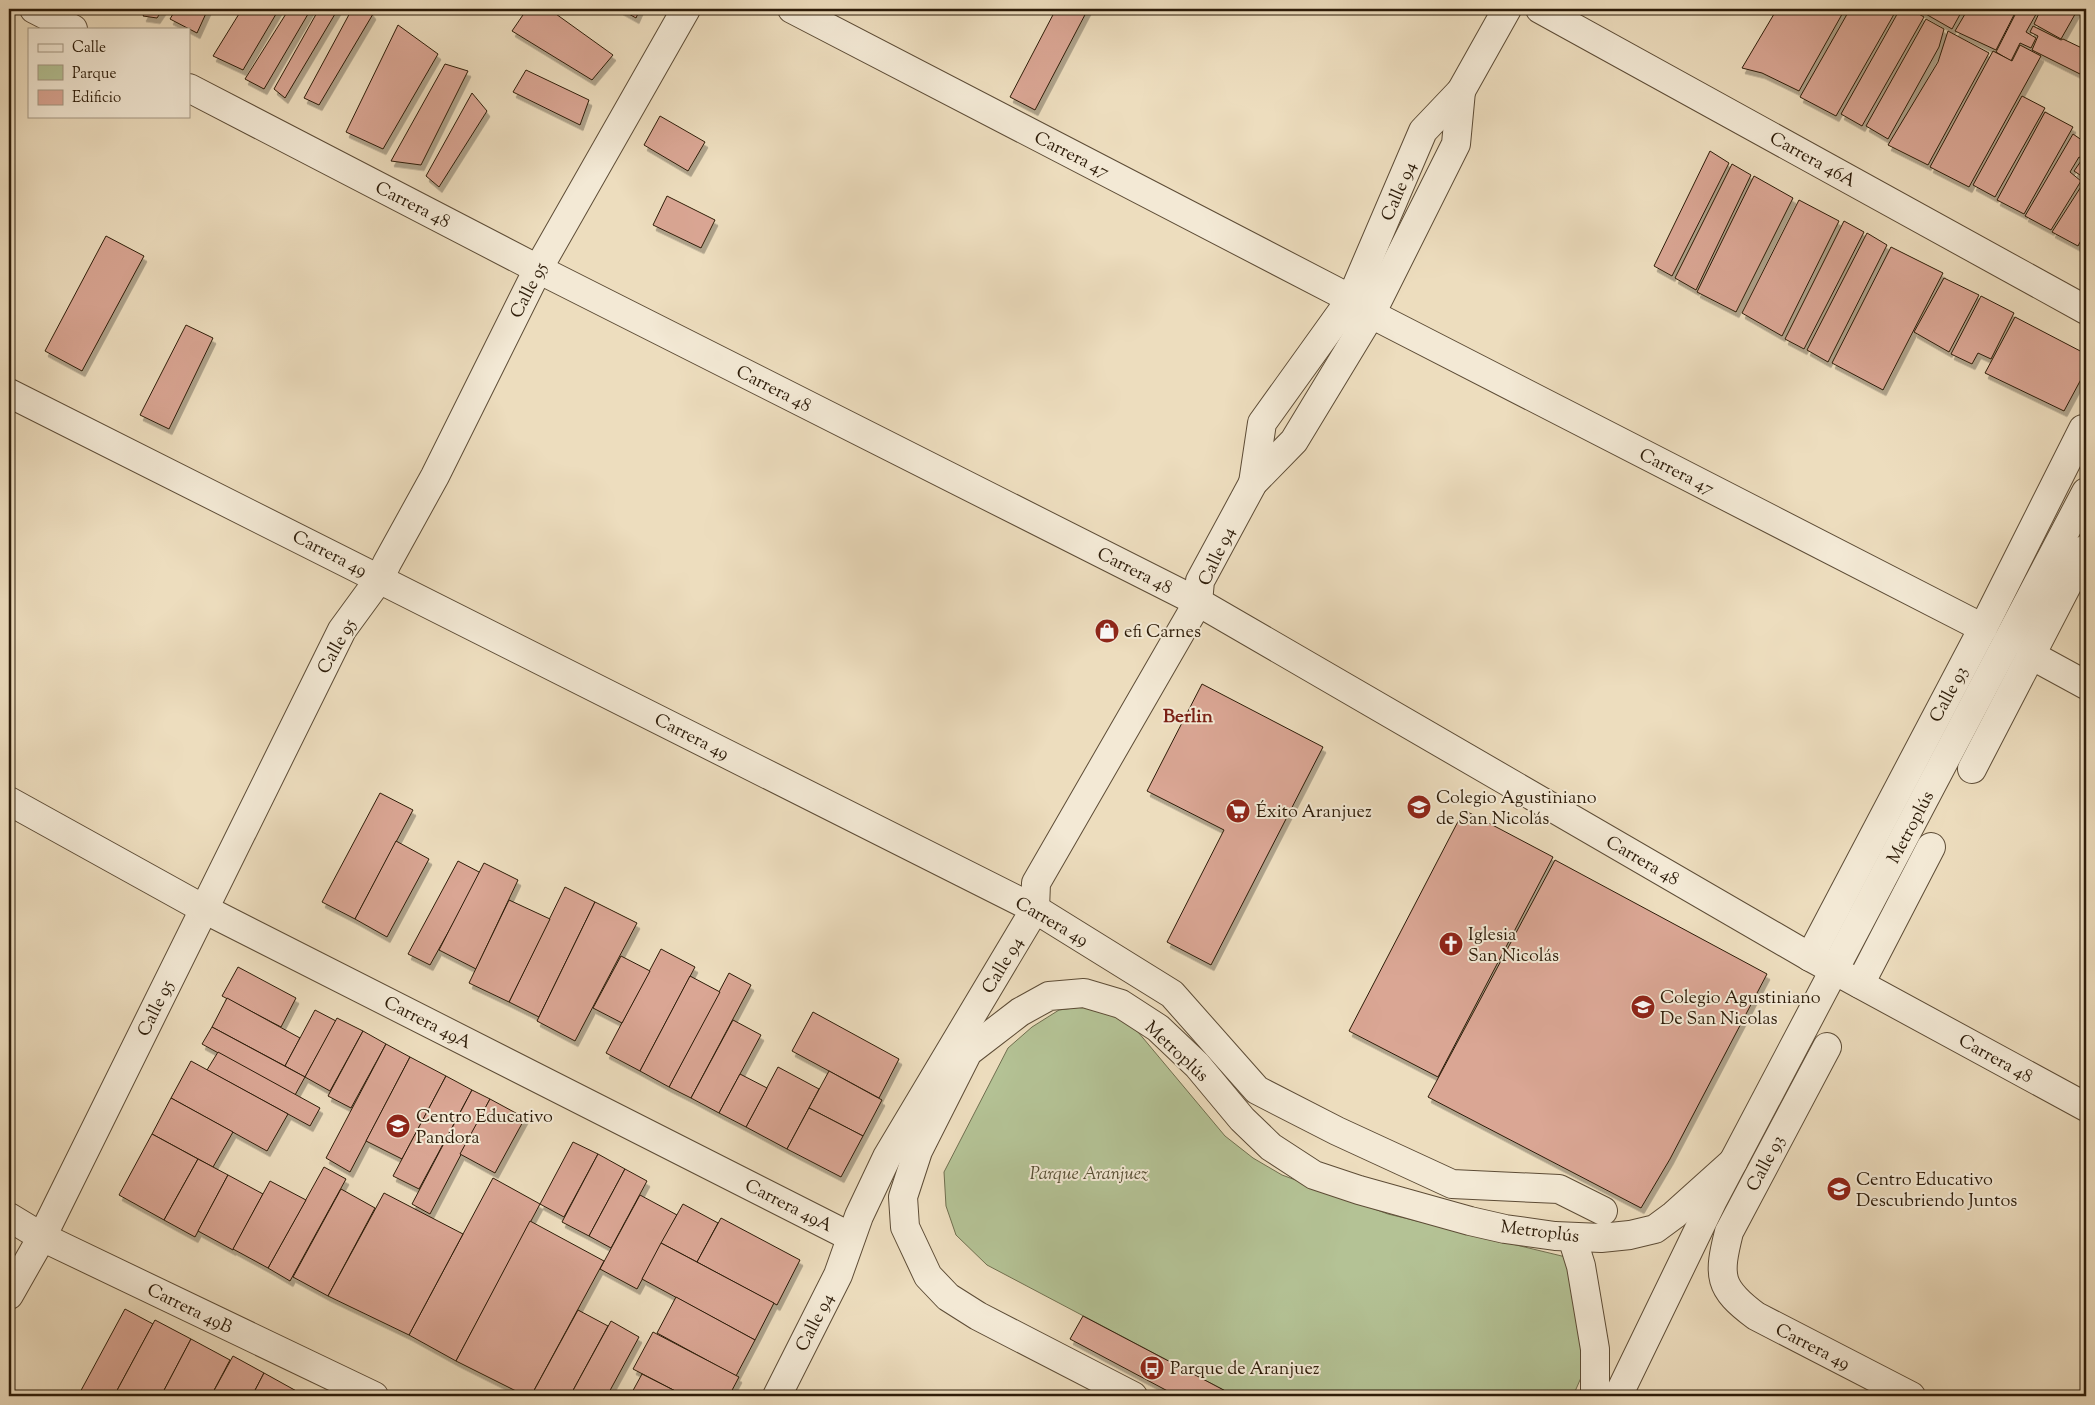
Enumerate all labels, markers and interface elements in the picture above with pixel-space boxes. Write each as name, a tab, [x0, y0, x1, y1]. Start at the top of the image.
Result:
legend	[28, 28, 190, 118]
text: Calle	[72, 38, 106, 59]
text: Parque	[72, 64, 116, 85]
text: Edificio	[72, 88, 121, 109]
street label: Carrera 47	[1029, 126, 1113, 186]
street label: Carrera 46A	[1764, 126, 1860, 195]
street label: Calle 94	[1376, 158, 1424, 226]
street label: Carrera 48	[370, 176, 454, 236]
street label: Calle 95	[505, 258, 555, 323]
street label: Carrera 48	[731, 360, 815, 420]
street label: Carrera 47	[1634, 443, 1718, 503]
street label: Calle 94	[1193, 523, 1243, 591]
street label: Carrera 49	[287, 525, 371, 585]
street label: Carrera 48	[1092, 542, 1176, 602]
street label: Calle 95	[312, 615, 364, 679]
shop icon: efi Carnes	[1094, 618, 1120, 644]
place label: efi Carnes	[1124, 620, 1201, 646]
street label: Calle 93	[1924, 662, 1975, 728]
district label: Berlin	[1163, 704, 1214, 731]
street label: Carrera 49	[649, 708, 733, 768]
place label: Colegio Agustiniano de San Nicolás	[1436, 786, 1597, 833]
street label: Metroplús	[1882, 787, 1942, 869]
school or university icon: Colegio Agustiniano de San Nicolás	[1406, 794, 1432, 820]
supermarket icon: Éxito Aranjuez	[1225, 798, 1251, 824]
place label: Éxito Aranjuez	[1256, 800, 1372, 826]
street label: Carrera 48	[1600, 830, 1684, 893]
street label: Carrera 49	[1010, 891, 1093, 954]
place label: Iglesia San Nicolás	[1468, 923, 1559, 970]
church icon: Iglesia San Nicolás	[1438, 931, 1464, 957]
street label: Calle 94	[976, 933, 1031, 999]
street label: Calle 95	[132, 976, 182, 1041]
place label: Colegio Agustiniano De San Nicolas	[1660, 986, 1821, 1033]
street label: Carrera 49A	[379, 991, 476, 1057]
school or university icon: Colegio Agustiniano De San Nicolas	[1630, 994, 1656, 1020]
street label: Metroplús	[1138, 1016, 1214, 1089]
street label: Carrera 48	[1953, 1029, 2037, 1091]
place label: Centro Educativo Pandora	[416, 1105, 553, 1152]
school or university icon: Centro Educativo Pandora	[385, 1113, 411, 1139]
street label: Calle 93	[1741, 1131, 1792, 1197]
park label: Parque Aranjuez	[1030, 1162, 1149, 1188]
place label: Centro Educativo Descubriendo Juntos	[1856, 1168, 2017, 1215]
street label: Carrera 49A	[740, 1174, 837, 1240]
school or university icon: Centro Educativo Descubriendo Juntos	[1826, 1176, 1852, 1202]
street label: Metroplús	[1499, 1215, 1581, 1251]
street label: Carrera 49B	[142, 1278, 236, 1342]
street label: Calle 94	[790, 1289, 842, 1357]
street label: Carrera 49	[1770, 1318, 1854, 1378]
bus stop icon: Parque de Aranjuez	[1139, 1355, 1165, 1381]
place label: Parque de Aranjuez	[1170, 1357, 1320, 1383]

